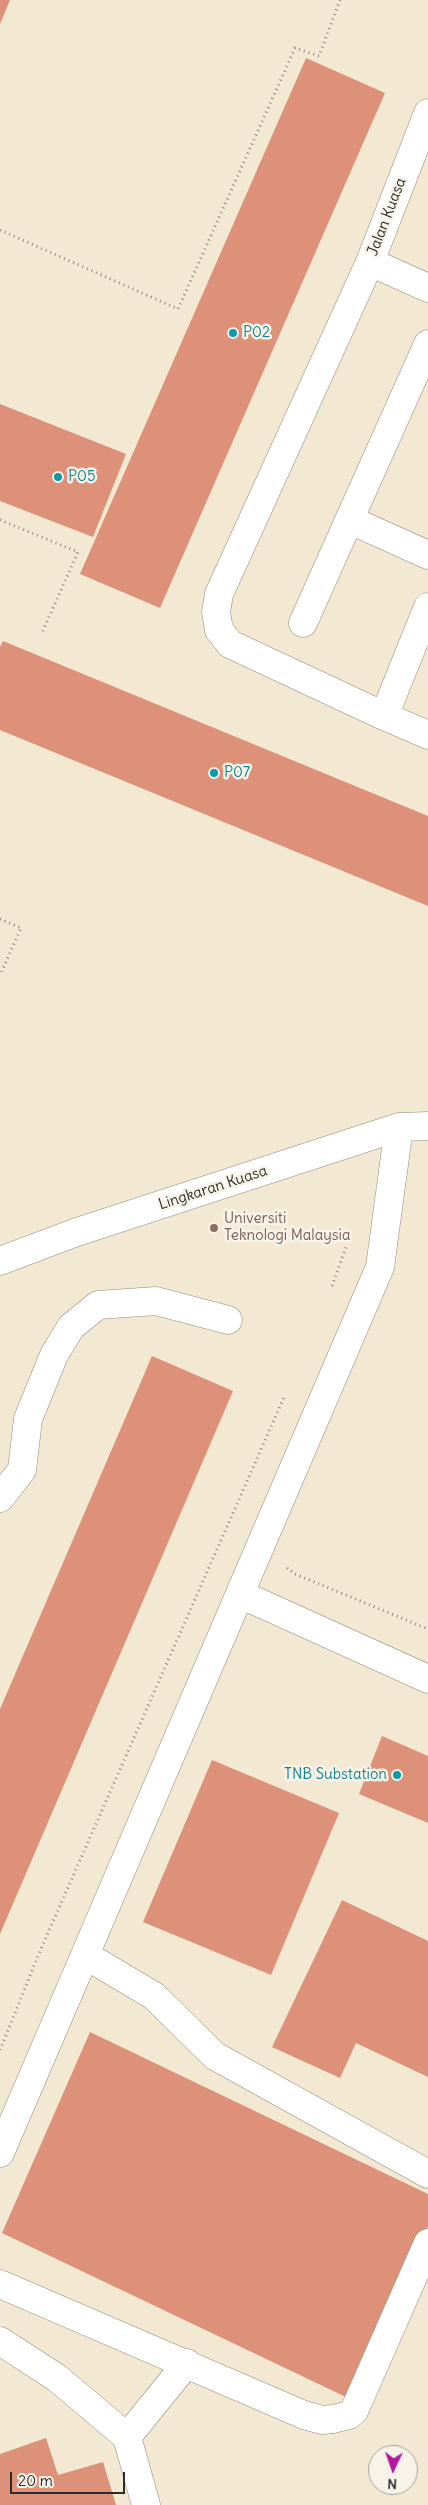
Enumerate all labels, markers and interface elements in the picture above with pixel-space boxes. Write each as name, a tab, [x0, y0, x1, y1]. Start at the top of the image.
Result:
street label: Jalan Kuasa	[364, 175, 410, 259]
place label: P02	[243, 324, 270, 342]
marker: P02	[227, 327, 239, 339]
place label: P05	[68, 468, 96, 486]
marker: P05	[52, 471, 64, 483]
place label: P07	[224, 764, 250, 782]
marker: P07	[208, 767, 220, 779]
street label: Lingkaran Kuasa	[156, 1162, 270, 1214]
place label: Universiti Teknologi Malaysia	[224, 1210, 350, 1245]
marker: Universiti Teknologi Malaysia	[208, 1222, 220, 1234]
place label: TNB Substation	[284, 1766, 387, 1784]
marker: TNB Substation	[391, 1769, 403, 1781]
north arrow	[368, 2445, 418, 2495]
scale bar	[12, 2462, 128, 2494]
text: 20 m	[18, 2471, 53, 2490]
text: N	[387, 2475, 398, 2493]

